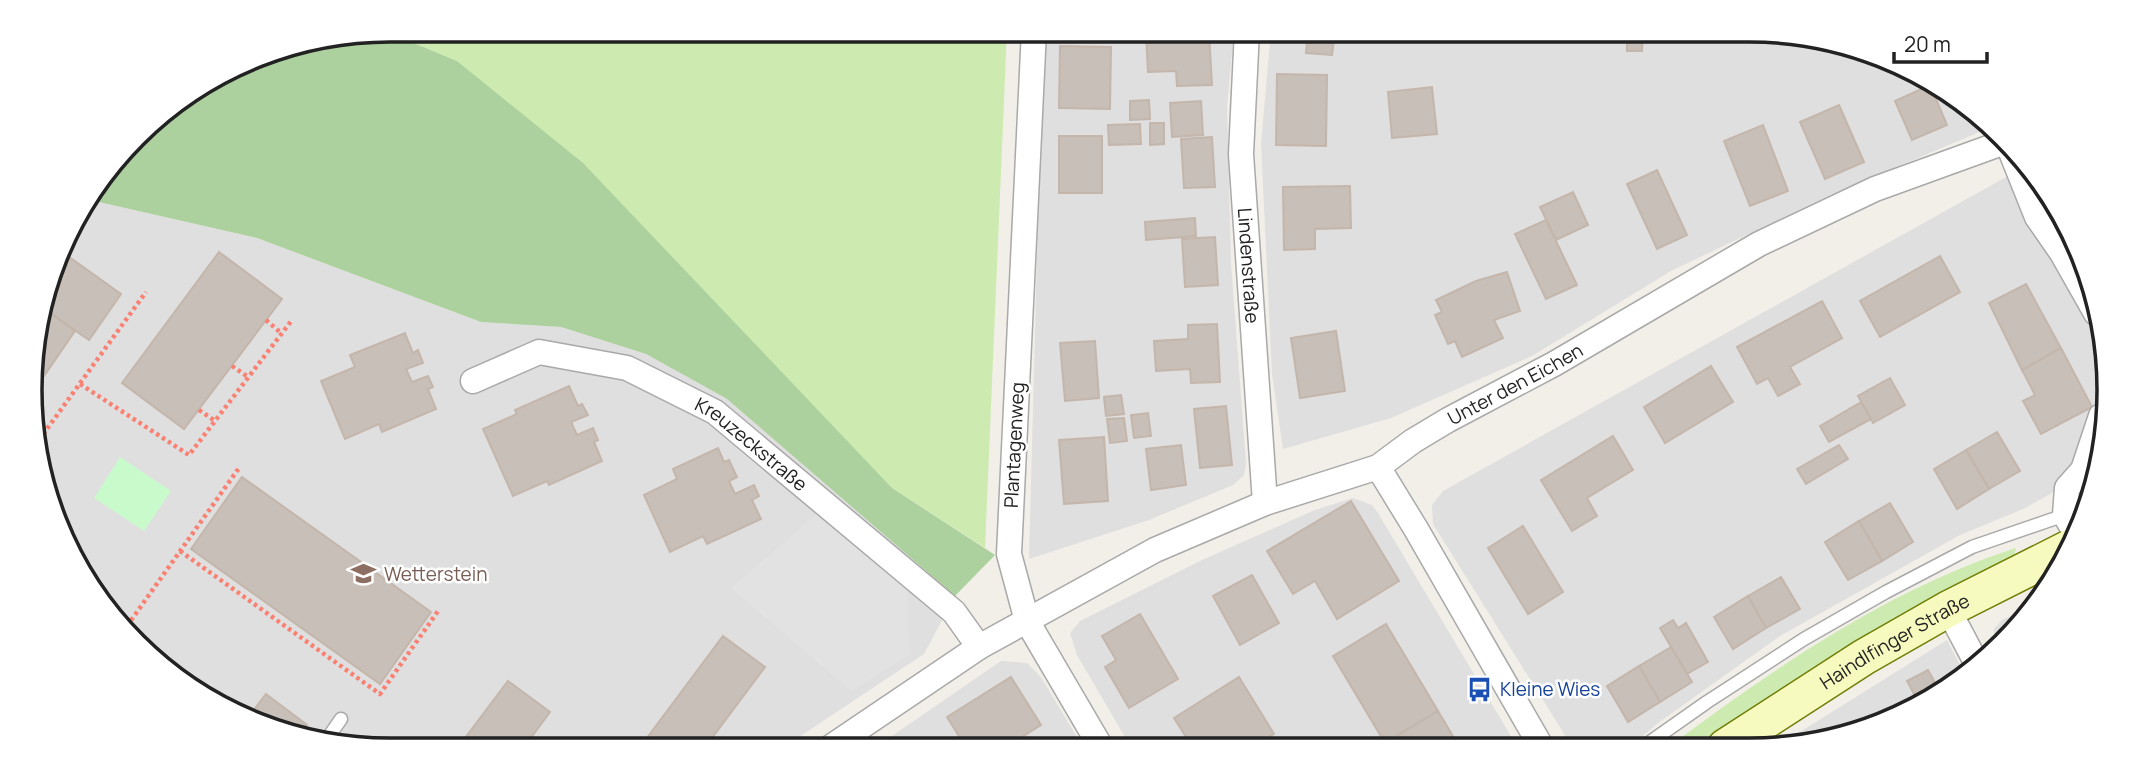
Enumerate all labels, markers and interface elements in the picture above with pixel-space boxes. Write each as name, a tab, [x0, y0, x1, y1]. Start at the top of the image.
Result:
scale bar	[1894, 21, 1987, 65]
text: 20 m	[1904, 30, 1951, 58]
street label: Lindenstraße	[1232, 207, 1266, 324]
street label: Unter den Eichen	[1443, 337, 1588, 431]
street label: Plantagenweg	[998, 381, 1030, 509]
street label: Kreuzeckstraße	[691, 391, 813, 497]
school or university icon: Wetterstein	[350, 560, 378, 588]
place label: Wetterstein	[384, 561, 487, 587]
street label: Haindlfinger Straße	[1815, 587, 1974, 695]
bus stop icon: Kleine Wies	[1466, 675, 1494, 703]
place label: Kleine Wies	[1500, 676, 1600, 702]

